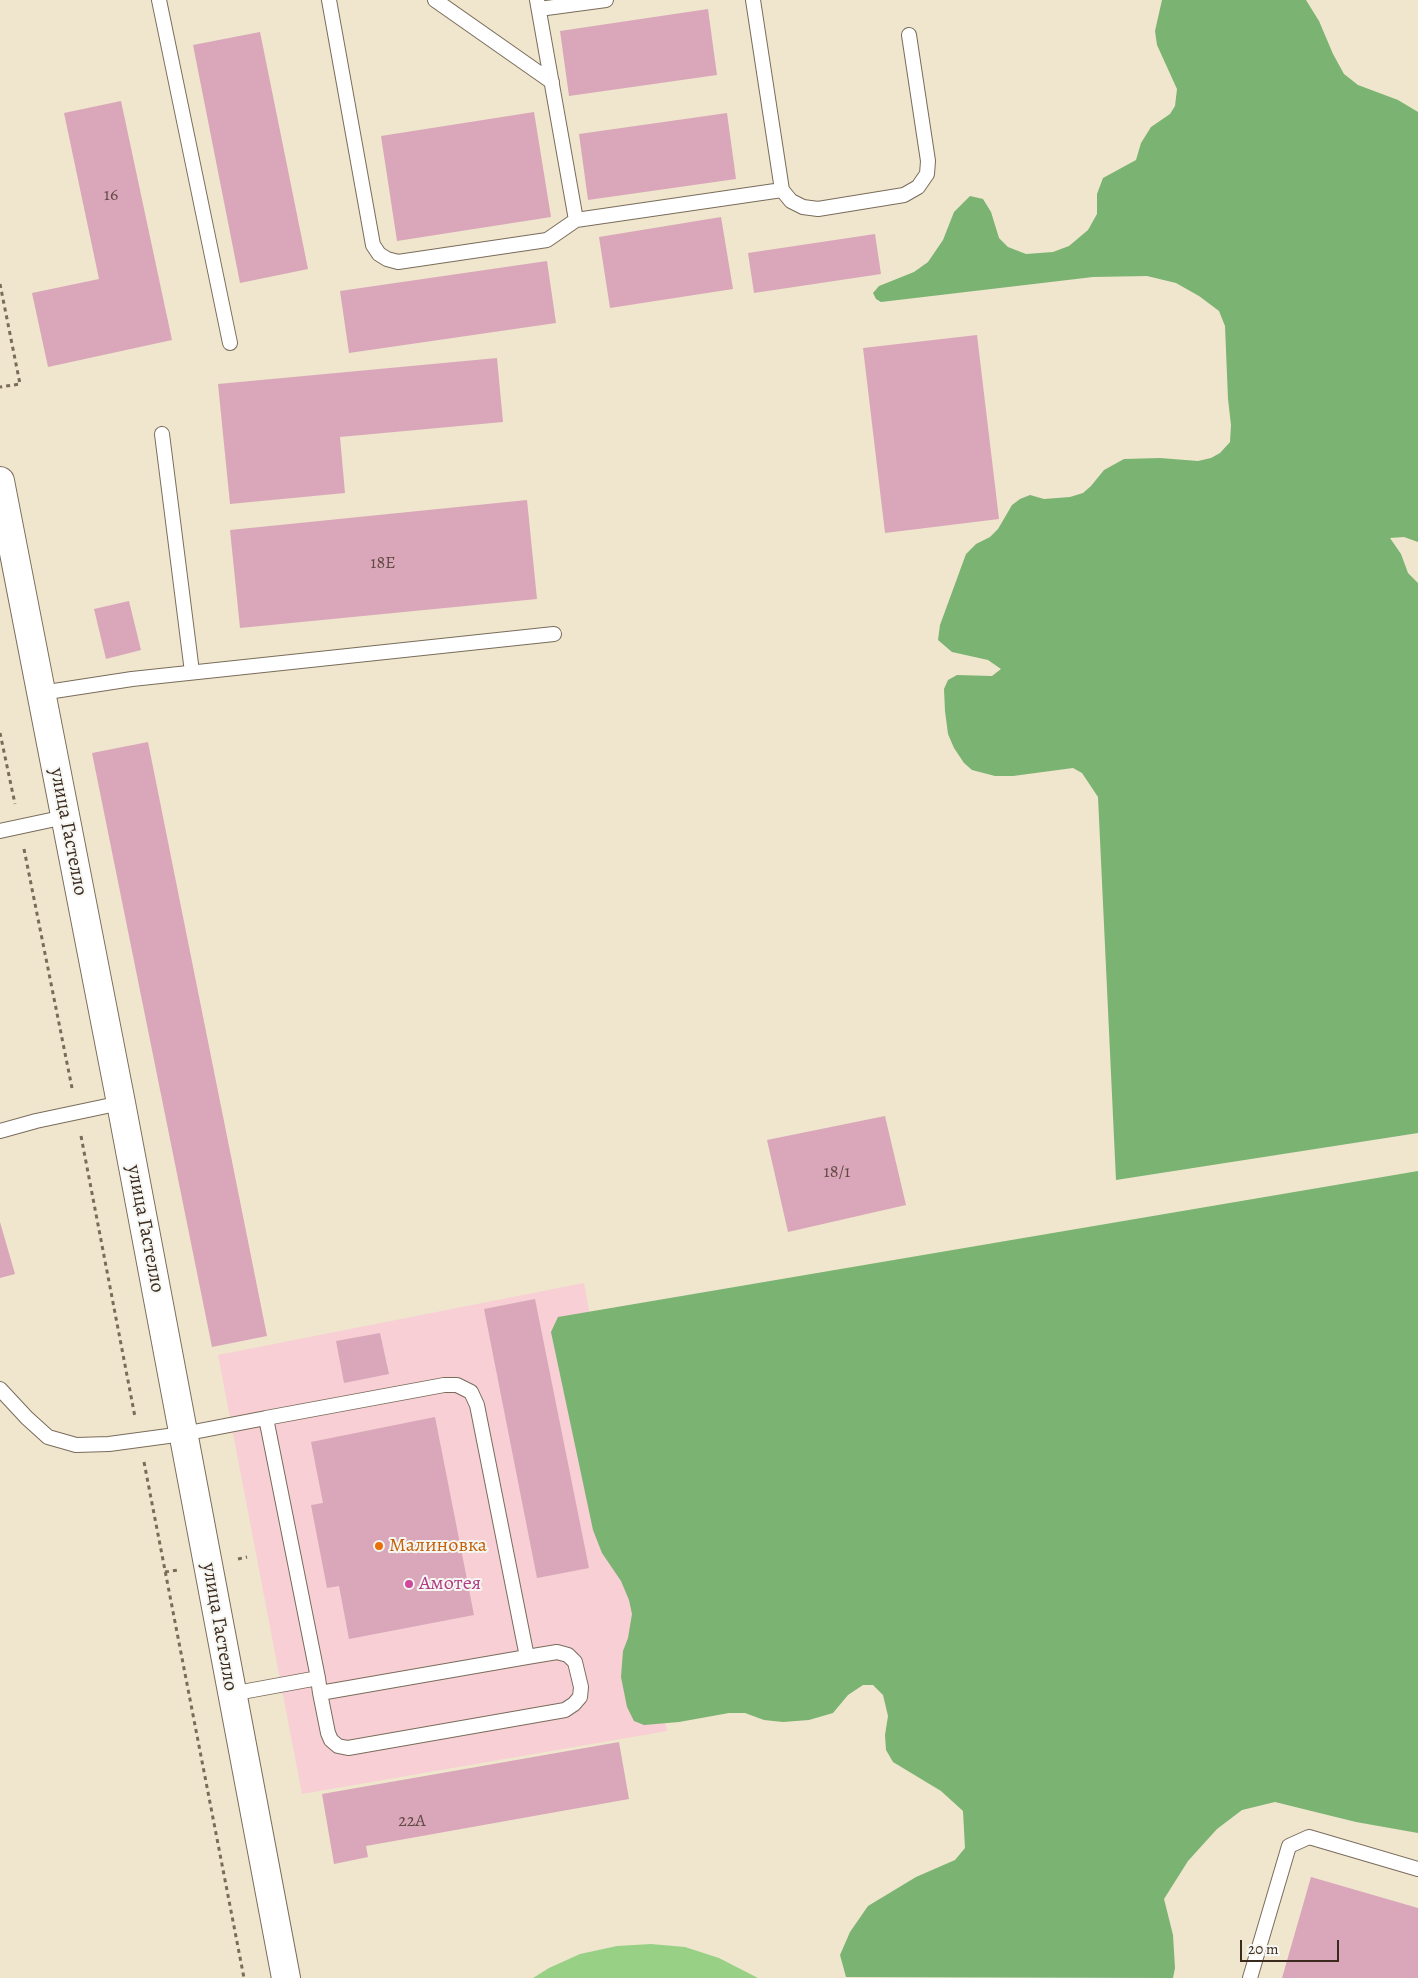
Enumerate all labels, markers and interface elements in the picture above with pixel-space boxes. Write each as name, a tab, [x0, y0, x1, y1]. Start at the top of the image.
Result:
house number: 16	[104, 185, 118, 207]
house number: 18Е	[370, 553, 396, 575]
street label: улица Гастелло	[44, 766, 92, 898]
house number: 18/1	[824, 1162, 850, 1184]
street label: улица Гастелло	[121, 1163, 169, 1295]
place label: Малиновка	[389, 1534, 487, 1558]
marker: Малиновка	[373, 1540, 385, 1552]
street label: улица Гастелло	[196, 1561, 242, 1693]
place label: Амотея	[419, 1572, 481, 1596]
marker: Амотея	[403, 1578, 415, 1590]
house number: 22А	[398, 1811, 426, 1833]
scale bar	[1243, 1930, 1342, 1962]
text: 20 m	[1248, 1939, 1279, 1959]

